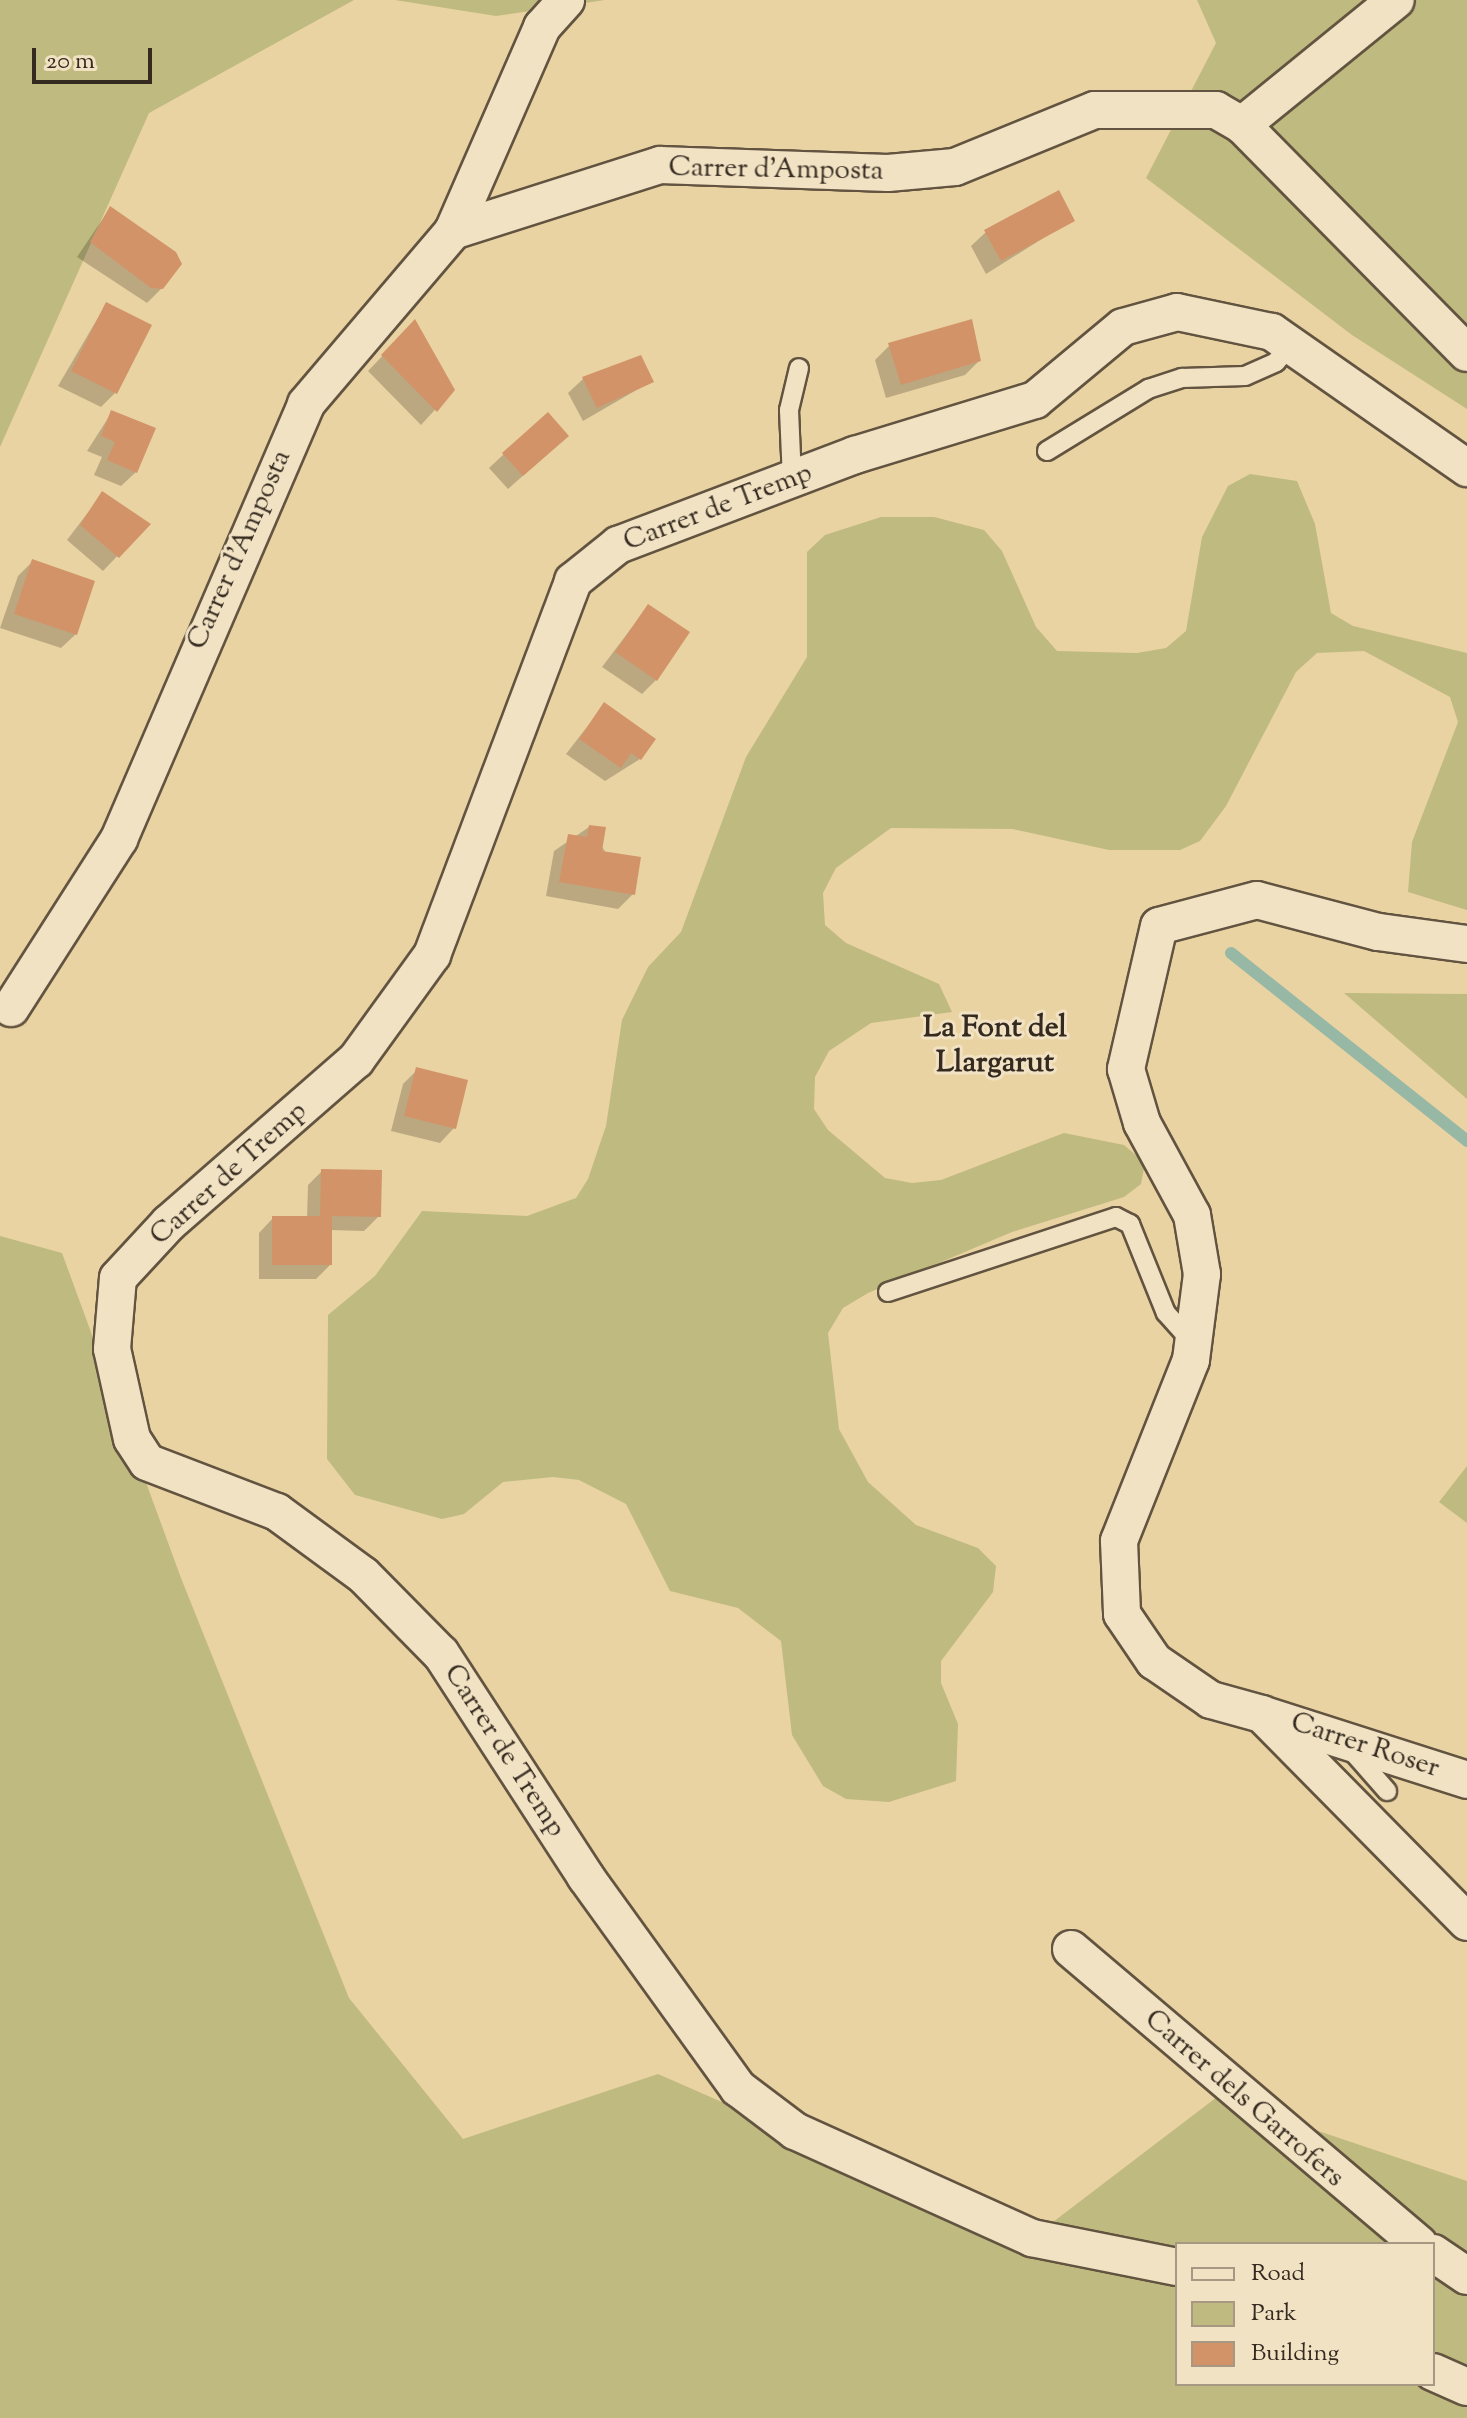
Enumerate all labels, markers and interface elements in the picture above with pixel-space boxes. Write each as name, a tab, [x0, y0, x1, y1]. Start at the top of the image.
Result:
scale bar	[36, 32, 156, 82]
text: 20 m	[46, 45, 95, 79]
street label: Carrer d'Amposta	[668, 151, 884, 189]
street label: Carrer d'Amposta	[181, 445, 299, 655]
street label: Carrer de Tremp	[619, 457, 817, 559]
district label: La Font del Llargarut	[923, 1011, 1067, 1082]
street label: Carrer de Tremp	[144, 1095, 314, 1253]
street label: Carrer de Tremp	[436, 1658, 572, 1844]
street label: Carrer Roser	[1286, 1706, 1444, 1786]
street label: Carrer dels Garrofers	[1137, 2003, 1351, 2195]
legend	[1175, 2242, 1435, 2386]
text: Road	[1251, 2257, 1305, 2291]
text: Park	[1251, 2297, 1297, 2331]
text: Building	[1251, 2337, 1339, 2371]

